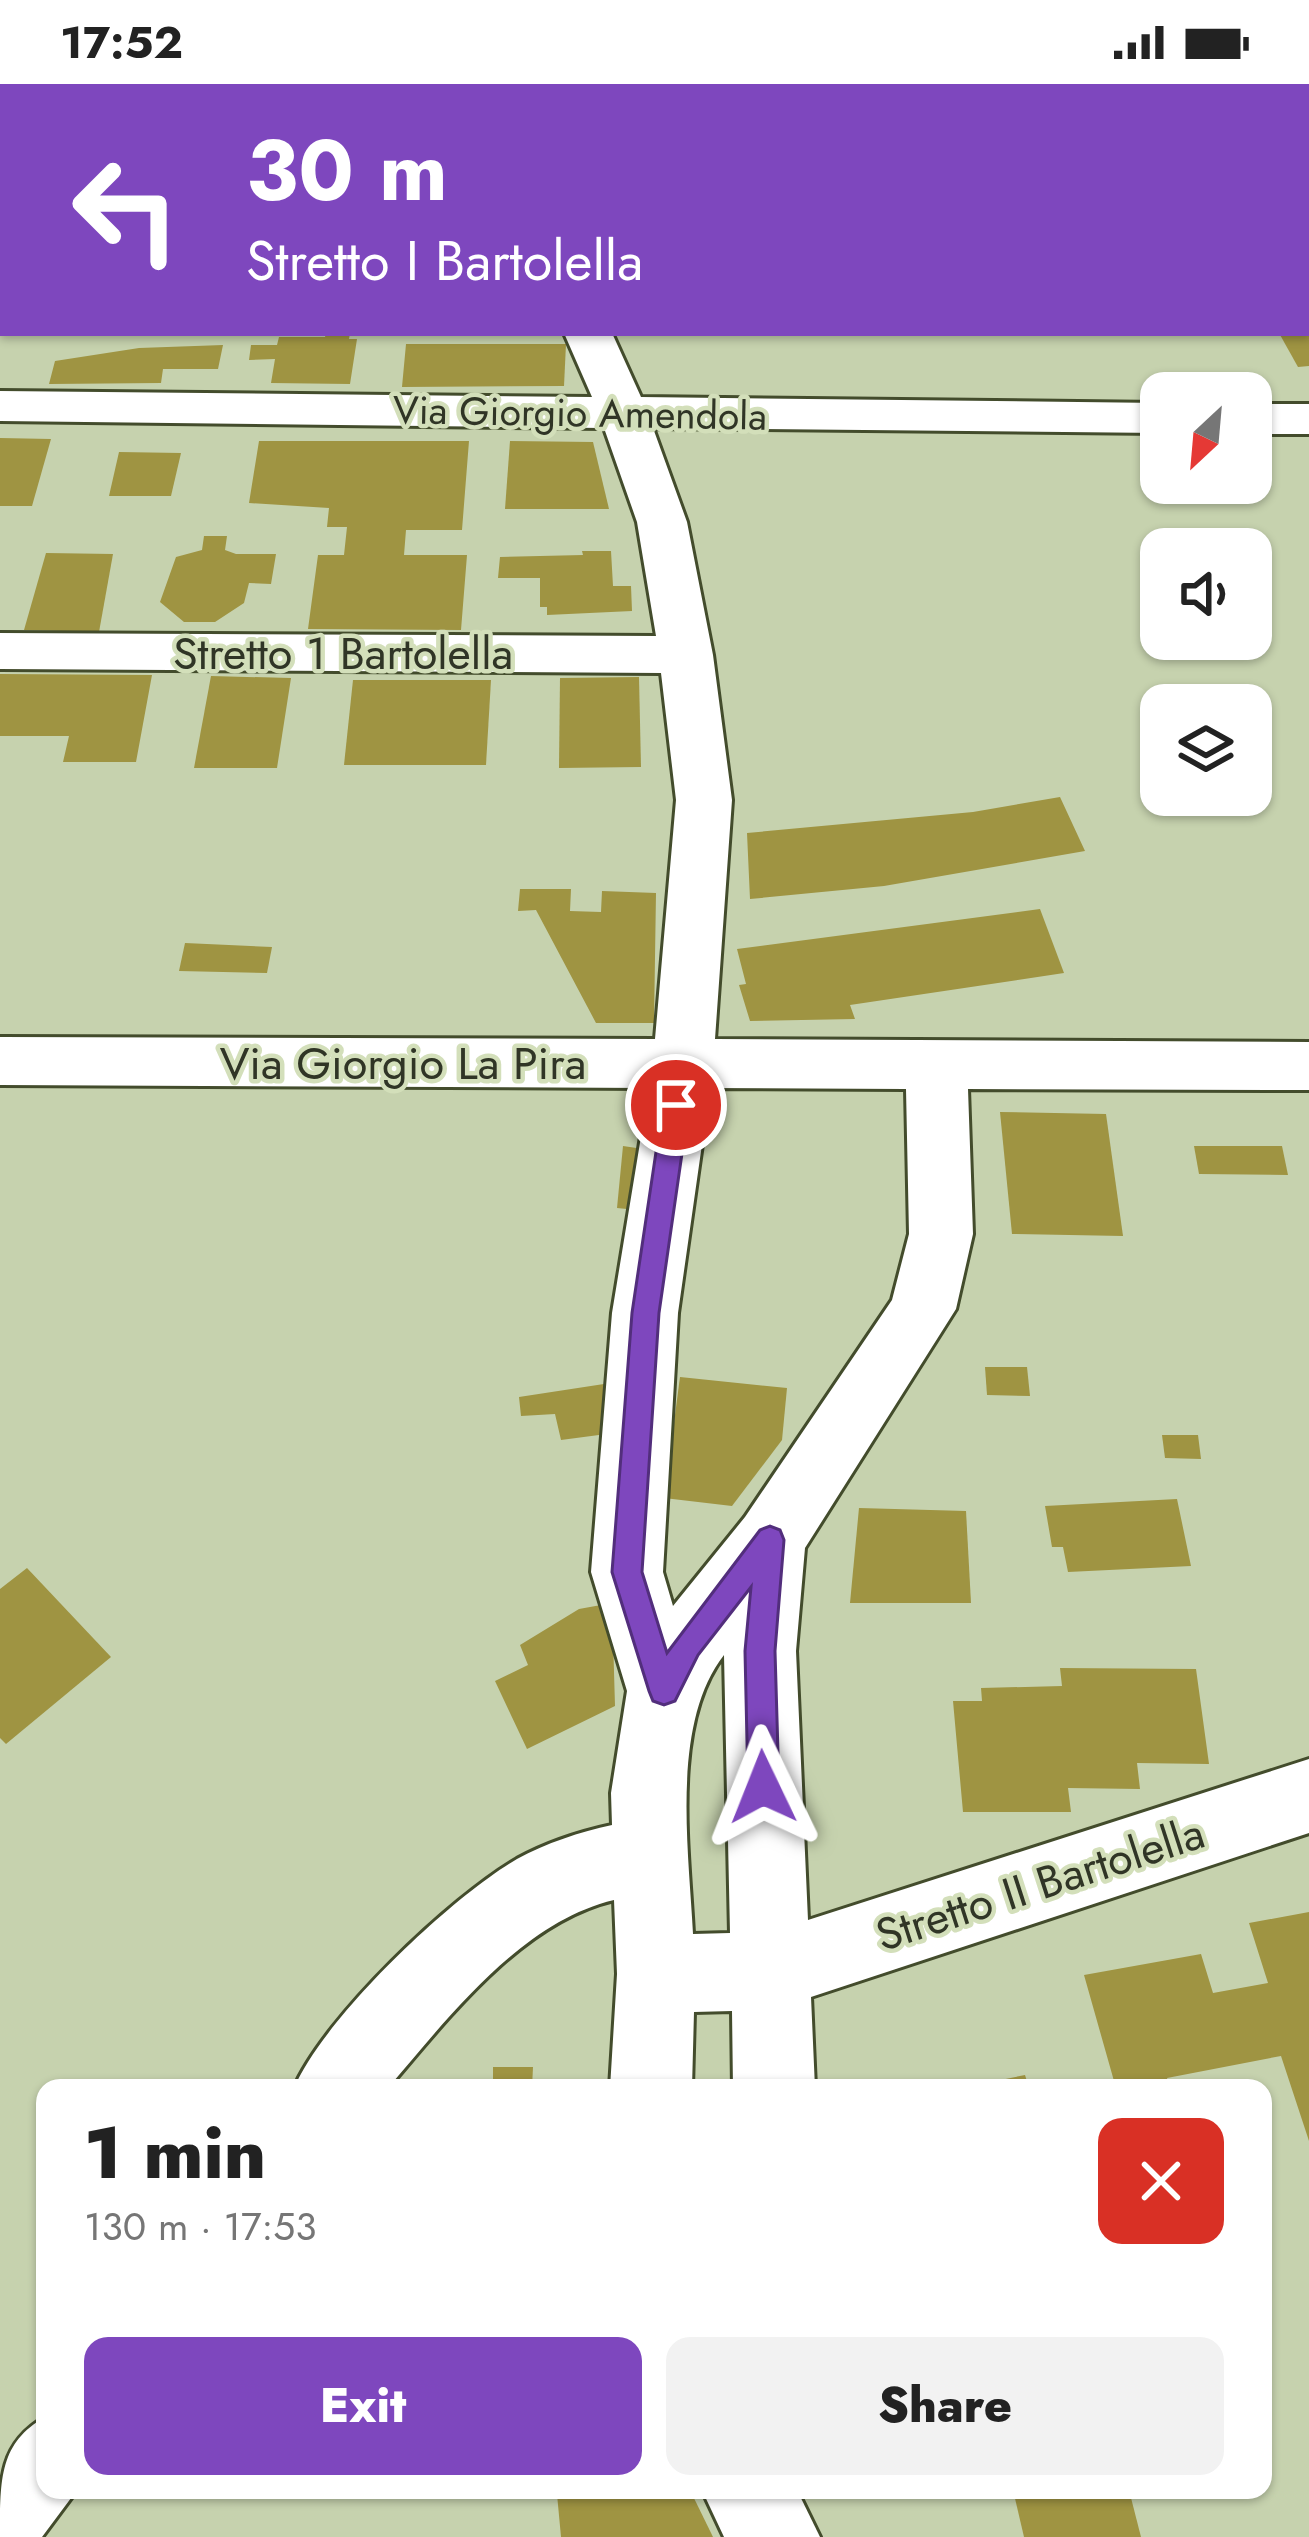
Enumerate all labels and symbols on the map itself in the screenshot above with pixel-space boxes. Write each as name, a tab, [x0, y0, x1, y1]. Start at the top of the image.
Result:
north arrow	[1140, 372, 1272, 504]
street label: Via Giorgio Amendola	[392, 381, 768, 445]
street label: Stretto 1 Bartolella	[173, 621, 513, 686]
street label: Via Giorgio La Pira	[220, 1031, 586, 1096]
pin	[625, 1054, 727, 1156]
position arrow	[700, 1724, 826, 1850]
street label: Stretto II Bartolella	[867, 1800, 1213, 1968]

